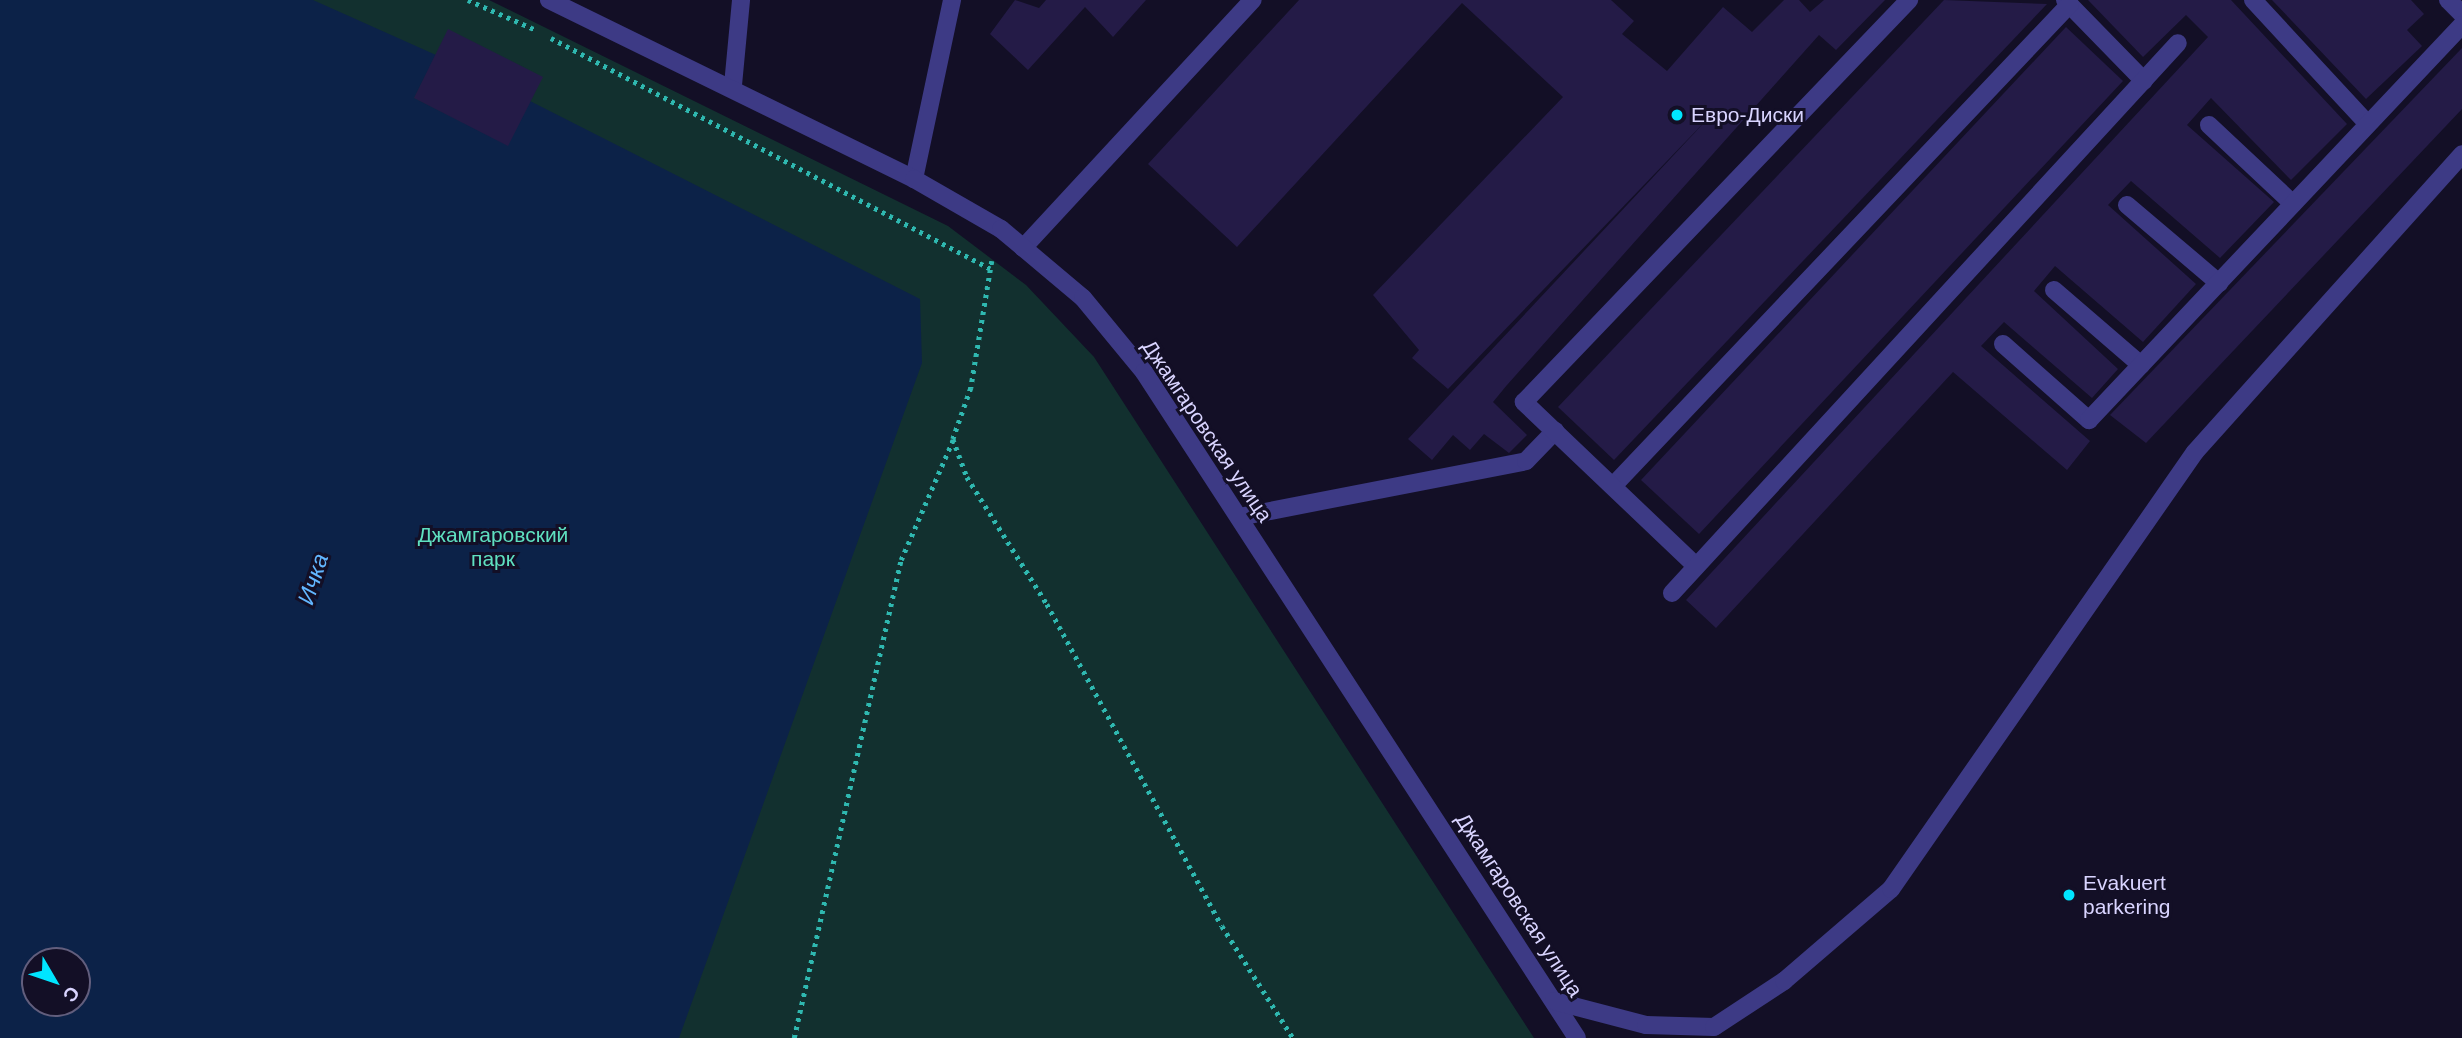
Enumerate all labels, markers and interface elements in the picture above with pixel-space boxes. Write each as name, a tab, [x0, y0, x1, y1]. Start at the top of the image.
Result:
place label: Евро-Диски	[1691, 102, 1804, 128]
marker: Евро-Диски	[1669, 107, 1685, 123]
street label: Джамгаровская улица	[1137, 335, 1277, 527]
park label: Джамгаровский парк	[418, 522, 568, 572]
water label: Ичка	[292, 550, 334, 608]
street label: Джамгаровская улица	[1450, 808, 1588, 1002]
place label: Evakuert parkering	[2083, 870, 2171, 920]
marker: Evakuert parkering	[2061, 887, 2077, 903]
north arrow	[21, 947, 91, 1017]
text: С	[59, 982, 84, 1006]

